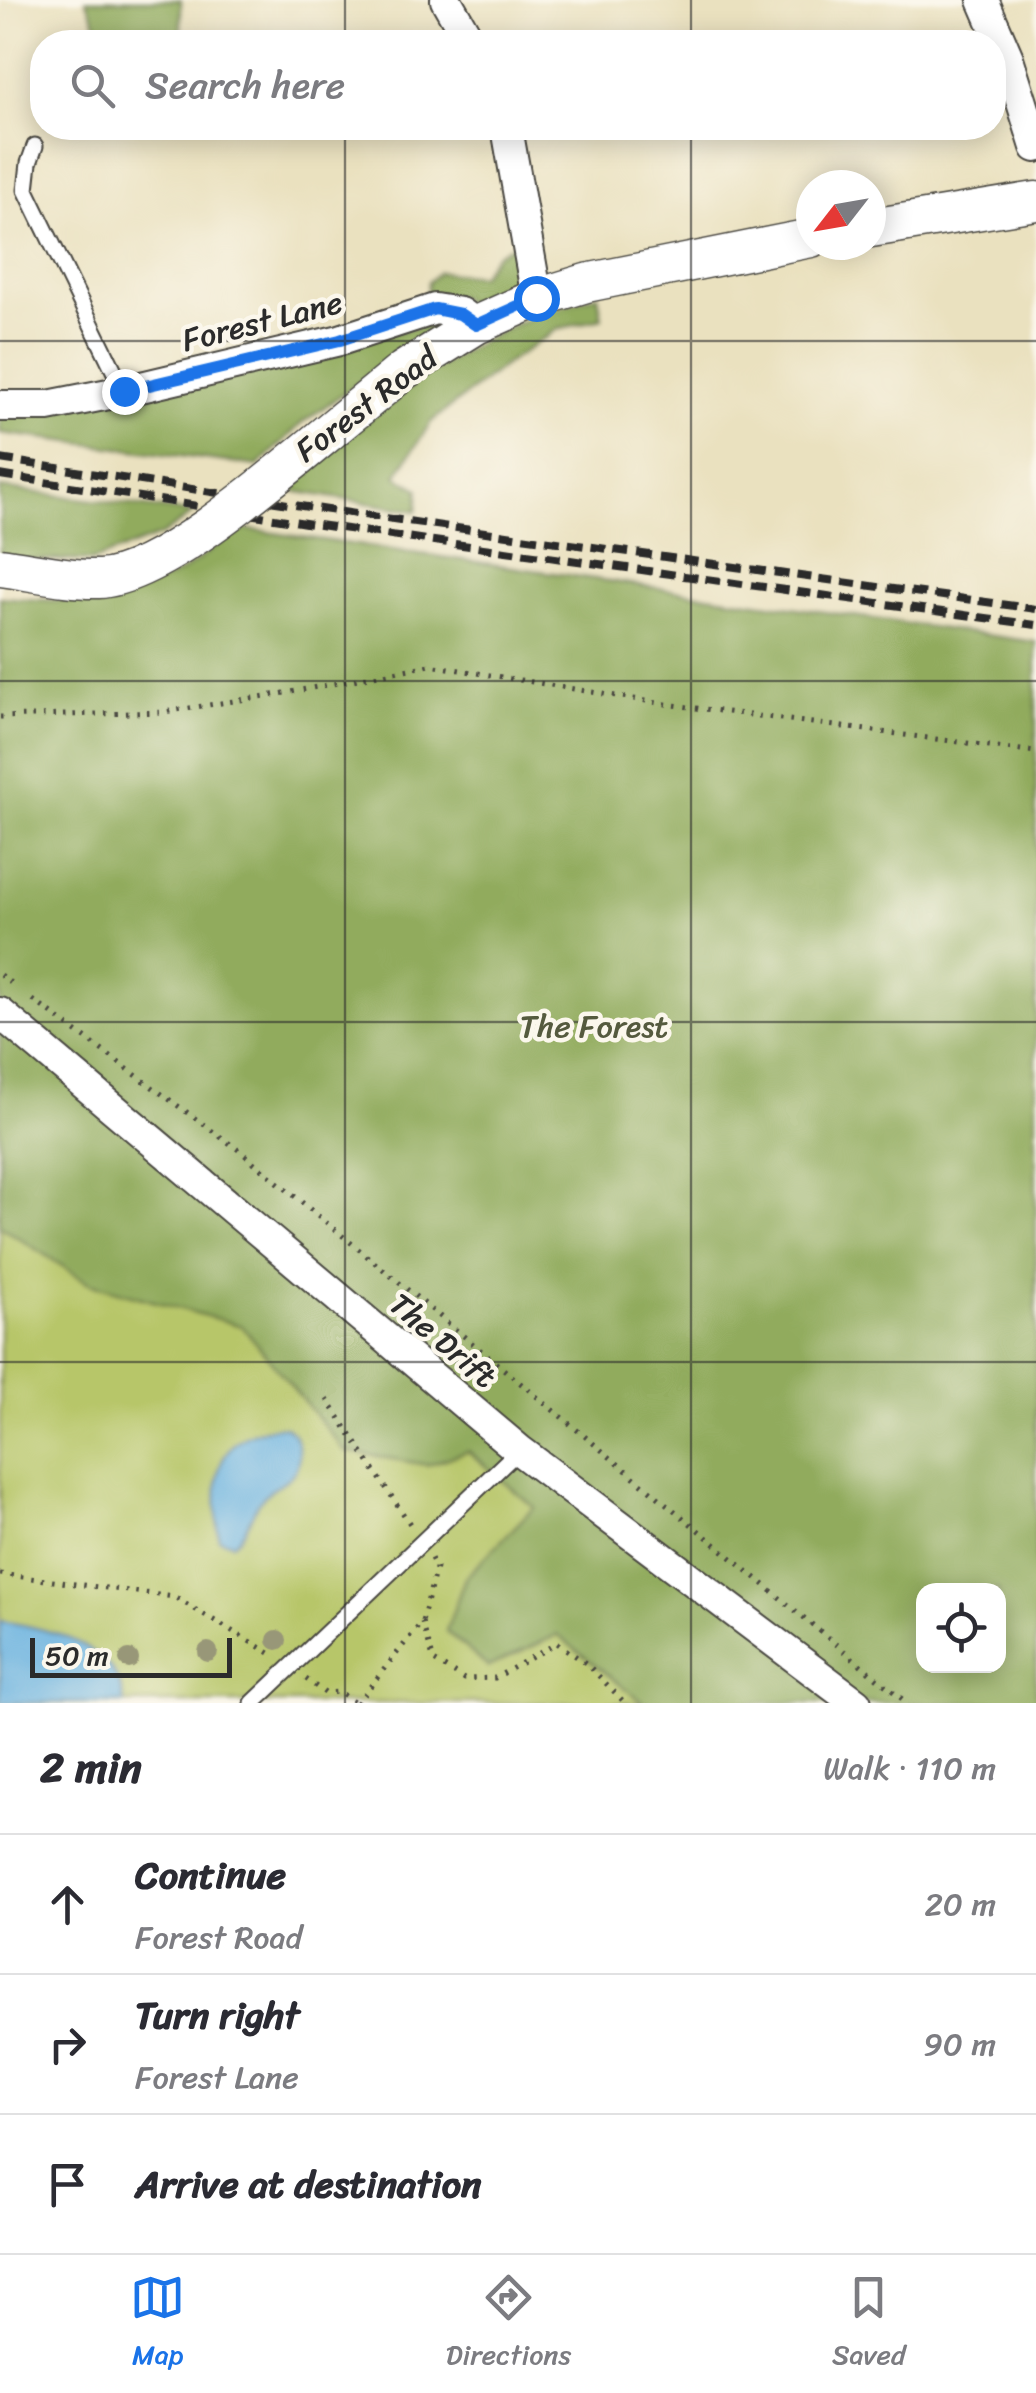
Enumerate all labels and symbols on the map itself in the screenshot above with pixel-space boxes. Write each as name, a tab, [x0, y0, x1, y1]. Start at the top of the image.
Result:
north arrow	[796, 170, 886, 260]
street label: Forest Lane	[176, 274, 348, 369]
route start	[514, 276, 560, 322]
street label: Forest Road	[282, 330, 452, 478]
route end	[102, 369, 148, 415]
park label: The Forest	[520, 998, 668, 1055]
street label: The Drift	[376, 1278, 510, 1403]
scale bar	[30, 1633, 232, 1678]

